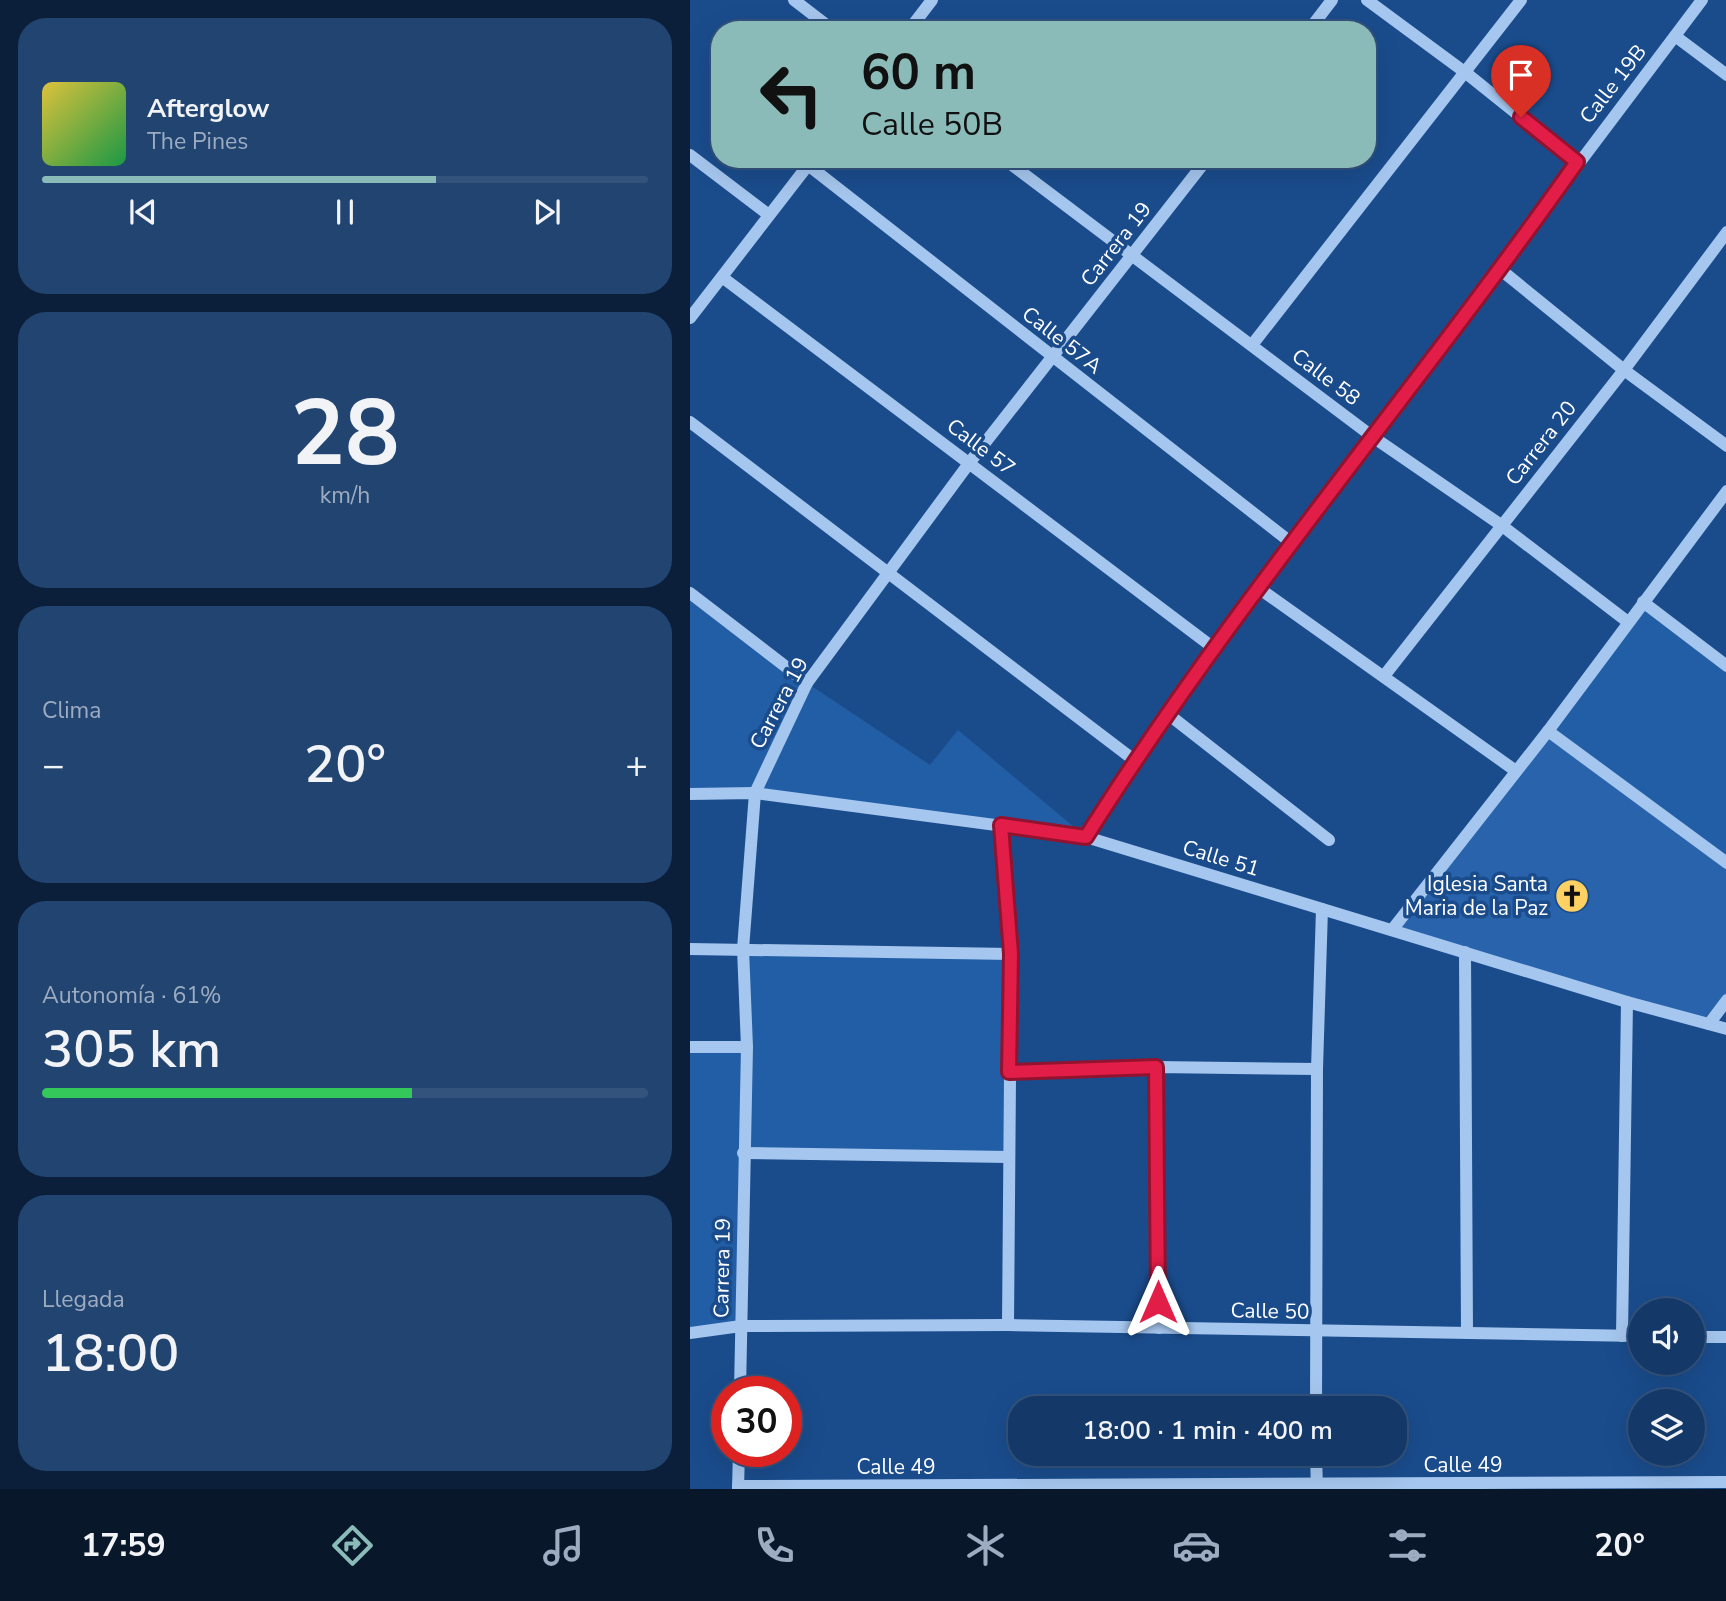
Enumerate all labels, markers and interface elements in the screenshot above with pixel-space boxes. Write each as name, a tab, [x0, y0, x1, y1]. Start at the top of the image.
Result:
text: 60 m	[861, 39, 976, 106]
street label: Calle 19B	[1573, 39, 1653, 129]
pin	[1491, 45, 1551, 117]
icon: left	[746, 49, 837, 140]
icon: arrive	[1502, 56, 1540, 94]
text: Afterglow	[147, 91, 270, 126]
text: Calle 50B	[861, 103, 1003, 146]
text: The Pines	[147, 126, 248, 157]
icon: previous	[124, 193, 162, 231]
icon: pause	[326, 193, 364, 231]
icon: next	[528, 193, 566, 231]
street label: Carrera 19	[1074, 196, 1158, 292]
street label: Calle 57A	[1016, 300, 1108, 380]
street label: Calle 58	[1286, 342, 1366, 412]
text: 28	[290, 372, 400, 496]
street label: Carrera 20	[1499, 395, 1583, 491]
street label: Calle 57	[941, 412, 1021, 482]
text: km/h	[320, 480, 370, 511]
street label: Carrera 19	[743, 652, 815, 754]
text: Clima	[42, 695, 102, 726]
text: 20°	[304, 729, 386, 800]
text: −	[42, 740, 65, 791]
text: +	[625, 740, 648, 791]
street label: Calle 51	[1179, 833, 1263, 883]
place label: Iglesia Santa Maria de la Paz	[1405, 870, 1548, 922]
church icon: Iglesia Santa Maria de la Paz	[1553, 877, 1591, 915]
text: Autonomía · 61%	[42, 980, 222, 1011]
text: 305 km	[42, 1014, 221, 1085]
street label: Carrera 19	[707, 1218, 737, 1318]
position arrow	[1121, 1265, 1195, 1339]
text: Llegada	[42, 1284, 125, 1315]
street label: Calle 50	[1230, 1296, 1310, 1326]
map controls	[1628, 1298, 1705, 1466]
button: sound	[1628, 1298, 1705, 1375]
text: 18:00	[42, 1318, 179, 1389]
speed limit sign: 30	[711, 1376, 802, 1467]
button: layers	[1628, 1389, 1705, 1466]
text: 18:00 · 1 min · 400 m	[1082, 1413, 1333, 1448]
street label: Calle 49	[1423, 1451, 1503, 1479]
street label: Calle 49	[856, 1453, 936, 1481]
icon: directions	[328, 1521, 377, 1570]
icon: music	[539, 1521, 588, 1570]
icon: phone	[750, 1521, 799, 1570]
icon: climate	[961, 1521, 1010, 1570]
icon: car	[1172, 1521, 1221, 1570]
icon: filters	[1383, 1521, 1432, 1570]
text: 17:59	[81, 1524, 166, 1567]
text: 20°	[1594, 1524, 1645, 1567]

